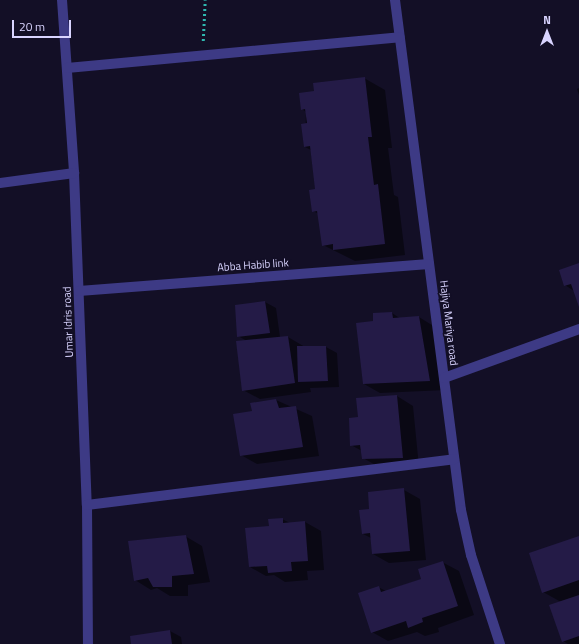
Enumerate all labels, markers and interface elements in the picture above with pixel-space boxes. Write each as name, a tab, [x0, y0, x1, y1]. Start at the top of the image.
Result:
scale bar	[14, 12, 73, 38]
north arrow	[527, 12, 567, 52]
text: N	[543, 12, 551, 28]
text: 20 m	[19, 17, 45, 36]
street label: Abba Habib link	[217, 256, 289, 274]
street label: Hajiya Mariya road	[437, 280, 461, 366]
street label: Umar Idris road	[60, 286, 76, 358]

